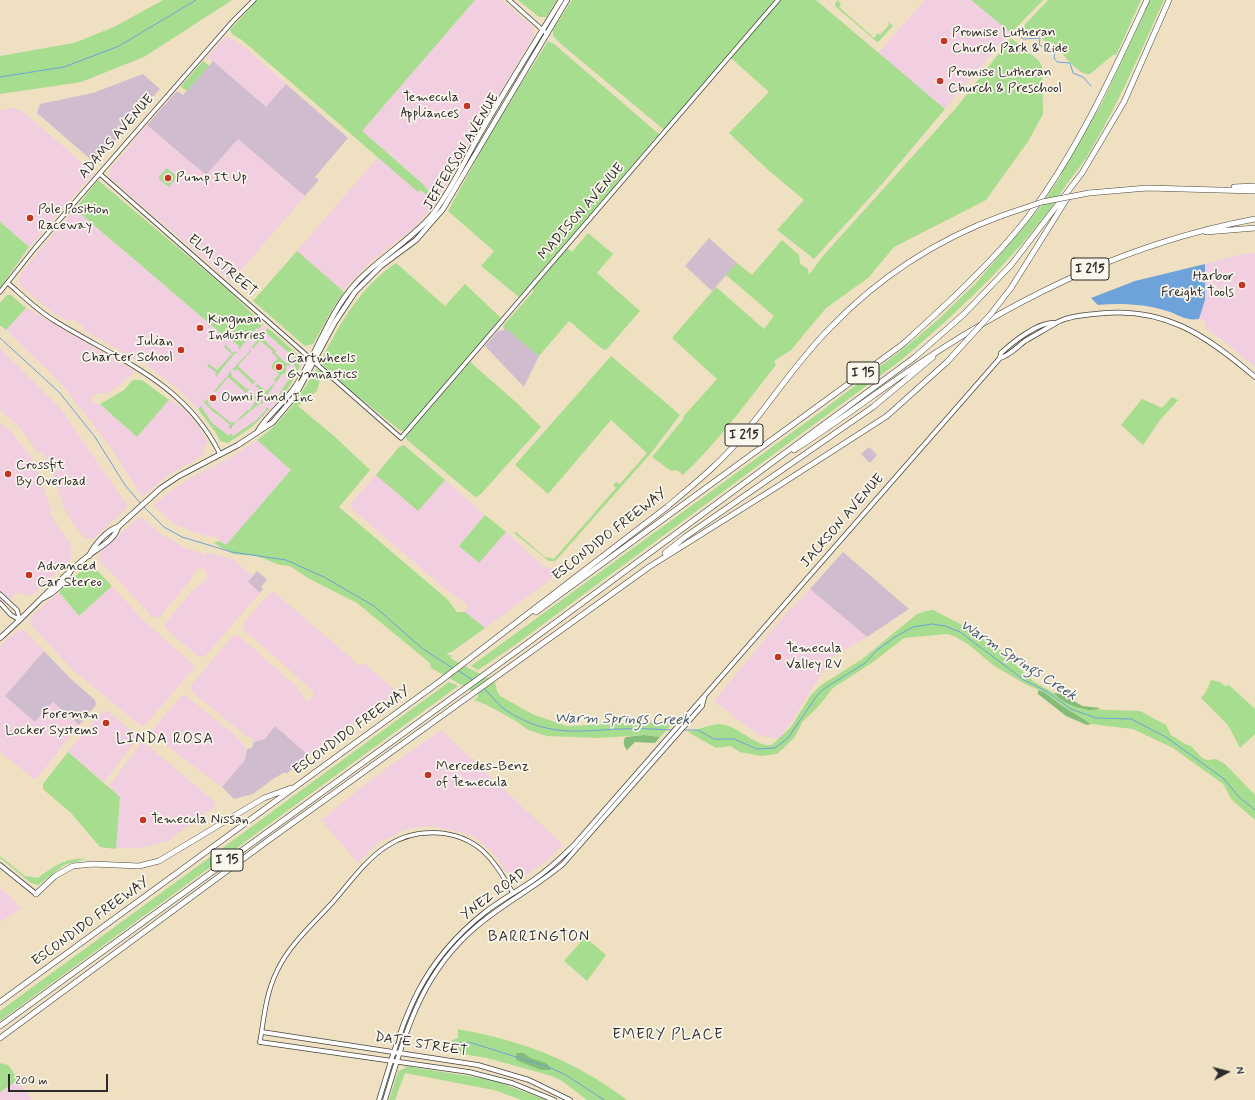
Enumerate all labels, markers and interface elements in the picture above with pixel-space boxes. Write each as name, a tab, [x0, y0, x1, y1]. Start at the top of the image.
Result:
place label: Promise Lutheran Church Park & Ride	[952, 25, 1068, 58]
marker: Promise Lutheran Church Park & Ride	[939, 36, 949, 46]
place label: Promise Lutheran Church & Preschool	[948, 65, 1062, 98]
marker: Promise Lutheran Church & Preschool	[935, 76, 945, 86]
place label: Temecula Appliances	[401, 90, 459, 122]
street label: ADAMS AVENUE	[76, 91, 158, 183]
street label: JEFFERSON AVENUE	[421, 91, 503, 213]
marker: Temecula Appliances	[462, 101, 472, 111]
street label: MADISON AVENUE	[535, 160, 629, 264]
place label: Pump It Up	[176, 170, 247, 186]
marker: Pump It Up	[163, 173, 173, 183]
place label: Pole Position Raceway	[38, 202, 109, 234]
marker: Pole Position Raceway	[25, 213, 35, 223]
street label: ELM STREET	[184, 231, 260, 301]
road number: I 215	[1071, 258, 1109, 280]
place label: Harbor Freight Tools	[1161, 269, 1234, 302]
marker: Harbor Freight Tools	[1237, 280, 1247, 290]
place label: Kingman Industries	[208, 312, 265, 344]
marker: Kingman Industries	[195, 323, 205, 333]
place label: Julian Charter School	[82, 334, 173, 366]
marker: Julian Charter School	[176, 345, 186, 355]
place label: Cartwheels Gymnastics	[287, 351, 358, 384]
marker: Cartwheels Gymnastics	[274, 362, 284, 372]
road number: I 15	[847, 362, 879, 384]
place label: Omni Fund, Inc	[221, 390, 313, 406]
marker: Omni Fund, Inc	[208, 393, 218, 403]
road number: I 215	[725, 424, 763, 446]
place label: Crossfit By Overload	[16, 458, 85, 490]
marker: Crossfit By Overload	[3, 469, 13, 479]
street label: JACKSON AVENUE	[798, 471, 888, 571]
street label: ESCONDIDO FREEWAY	[549, 485, 671, 585]
place label: Advanced Car Stereo	[37, 559, 102, 592]
marker: Advanced Car Stereo	[24, 570, 34, 580]
water label: Warm Springs Creek	[956, 617, 1080, 705]
place label: Temecula Valley RV	[786, 641, 842, 674]
marker: Temecula Valley RV	[773, 652, 783, 662]
street label: ESCONDIDO FREEWAY	[290, 683, 414, 779]
place label: Foreman Locker Systems	[5, 707, 98, 740]
water label: Warm Springs Creek	[554, 710, 690, 730]
marker: Foreman Locker Systems	[101, 718, 111, 728]
district label: LINDA ROSA	[116, 731, 214, 749]
place label: Mercedes-Benz of Temecula	[436, 759, 529, 792]
marker: Mercedes-Benz of Temecula	[423, 770, 433, 780]
place label: Temecula Nissan	[151, 812, 249, 828]
marker: Temecula Nissan	[138, 815, 148, 825]
road number: I 15	[211, 849, 243, 871]
street label: YNEZ ROAD	[458, 866, 530, 924]
street label: ESCONDIDO FREEWAY	[29, 874, 153, 970]
district label: BARRINGTON	[487, 929, 591, 947]
district label: EMERY PLACE	[612, 1027, 724, 1045]
street label: DATE STREET	[373, 1029, 469, 1061]
north arrow	[1207, 1052, 1247, 1092]
scale bar	[10, 1066, 110, 1092]
text: N	[1232, 1066, 1246, 1075]
text: 200 m	[15, 1073, 48, 1089]

